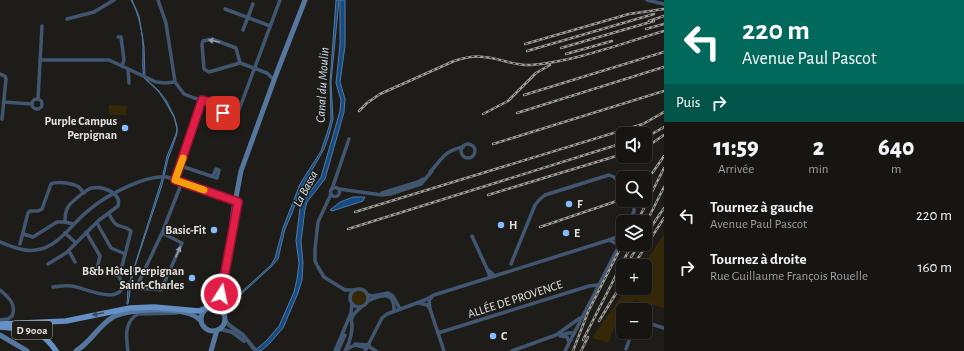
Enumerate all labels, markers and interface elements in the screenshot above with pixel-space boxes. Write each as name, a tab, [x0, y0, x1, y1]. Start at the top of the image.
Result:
icon: left	[676, 16, 728, 68]
text: 220 m	[742, 17, 810, 45]
one-way arrow	[208, 37, 220, 43]
water label: Canal du Moulin	[315, 47, 331, 123]
text: Avenue Paul Pascot	[742, 50, 877, 68]
icon: right	[708, 92, 730, 114]
text: Puis	[676, 95, 700, 110]
pin	[206, 96, 240, 130]
icon: arrive	[212, 102, 234, 124]
place label: Purple Campus Perpignan	[45, 115, 117, 141]
marker: Purple Campus Perpignan	[120, 123, 130, 133]
map controls	[616, 127, 652, 339]
button: sound	[616, 127, 652, 163]
text: 11:59	[713, 136, 759, 160]
text: 2	[813, 136, 824, 160]
text: 640	[878, 136, 915, 160]
text: Arrivée	[718, 163, 754, 176]
text: min	[808, 163, 829, 176]
text: m	[891, 163, 901, 176]
water label: La Bassa	[291, 169, 321, 209]
button: search	[616, 171, 652, 207]
place label: F	[577, 198, 583, 210]
marker: F	[564, 199, 574, 209]
text: Tournez à gauche	[710, 200, 813, 215]
icon: left	[676, 205, 698, 227]
text: 220 m	[916, 208, 952, 223]
button: layers	[616, 215, 652, 251]
text: Avenue Paul Pascot	[710, 218, 807, 231]
place label: H	[509, 219, 517, 231]
marker: H	[496, 220, 506, 230]
place label: Basic-Fit	[165, 224, 206, 236]
marker: Basic-Fit	[209, 225, 219, 235]
place label: E	[574, 227, 580, 239]
marker: E	[561, 228, 571, 238]
one-way arrow	[175, 246, 181, 258]
text: Tournez à droite	[710, 252, 807, 267]
icon: right	[676, 257, 698, 279]
button: +	[616, 259, 652, 295]
text: 160 m	[917, 260, 952, 275]
place label: B&b Hôtel Perpignan Saint-Charles	[82, 265, 184, 291]
text: Rue Guillaume François Rouelle	[710, 270, 868, 283]
marker: B&b Hôtel Perpignan Saint-Charles	[187, 273, 197, 283]
position arrow	[200, 273, 242, 315]
street label: ALLÉE DE PROVENCE	[466, 277, 564, 320]
button: −	[616, 303, 652, 339]
one-way arrow	[92, 311, 104, 317]
road number: D 900a	[12, 321, 52, 339]
place label: C	[501, 330, 508, 342]
marker: C	[488, 331, 498, 341]

